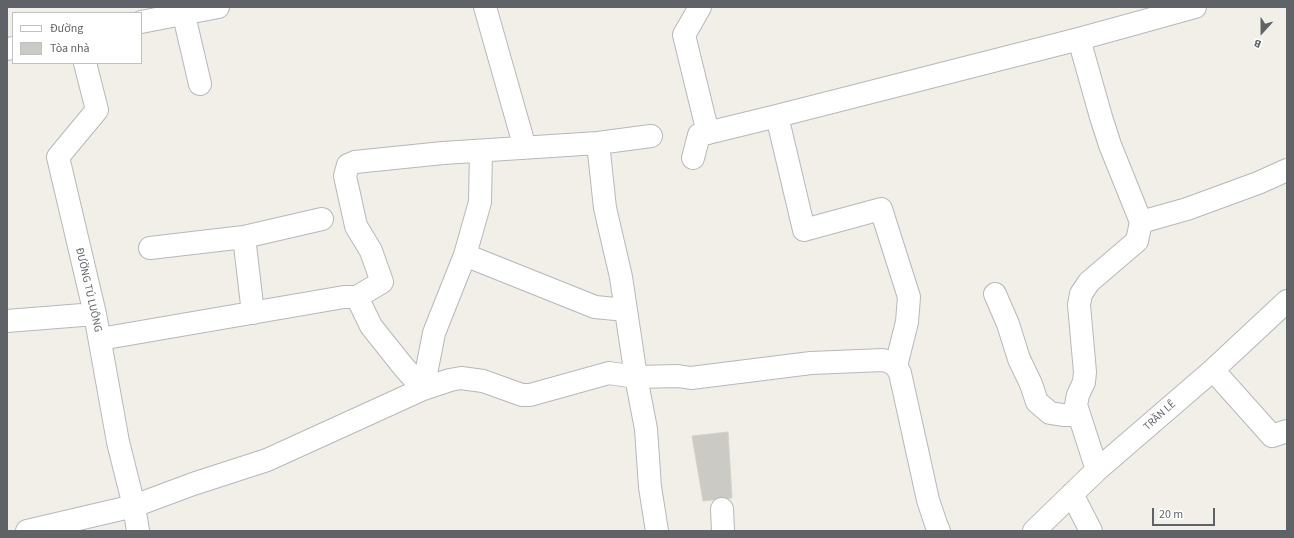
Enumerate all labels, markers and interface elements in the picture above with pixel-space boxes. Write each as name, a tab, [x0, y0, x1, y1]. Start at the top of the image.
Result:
legend	[12, 12, 142, 64]
north arrow	[1242, 12, 1282, 52]
text: Đường	[50, 20, 83, 37]
text: B	[1252, 35, 1263, 52]
text: Tòa nhà	[50, 40, 90, 57]
street label: ĐƯỜNG TÚ LUÔNG	[72, 247, 104, 333]
street label: TRẦN LÊ	[1141, 398, 1179, 434]
scale bar	[1154, 500, 1217, 526]
text: 20 m	[1159, 506, 1183, 523]

